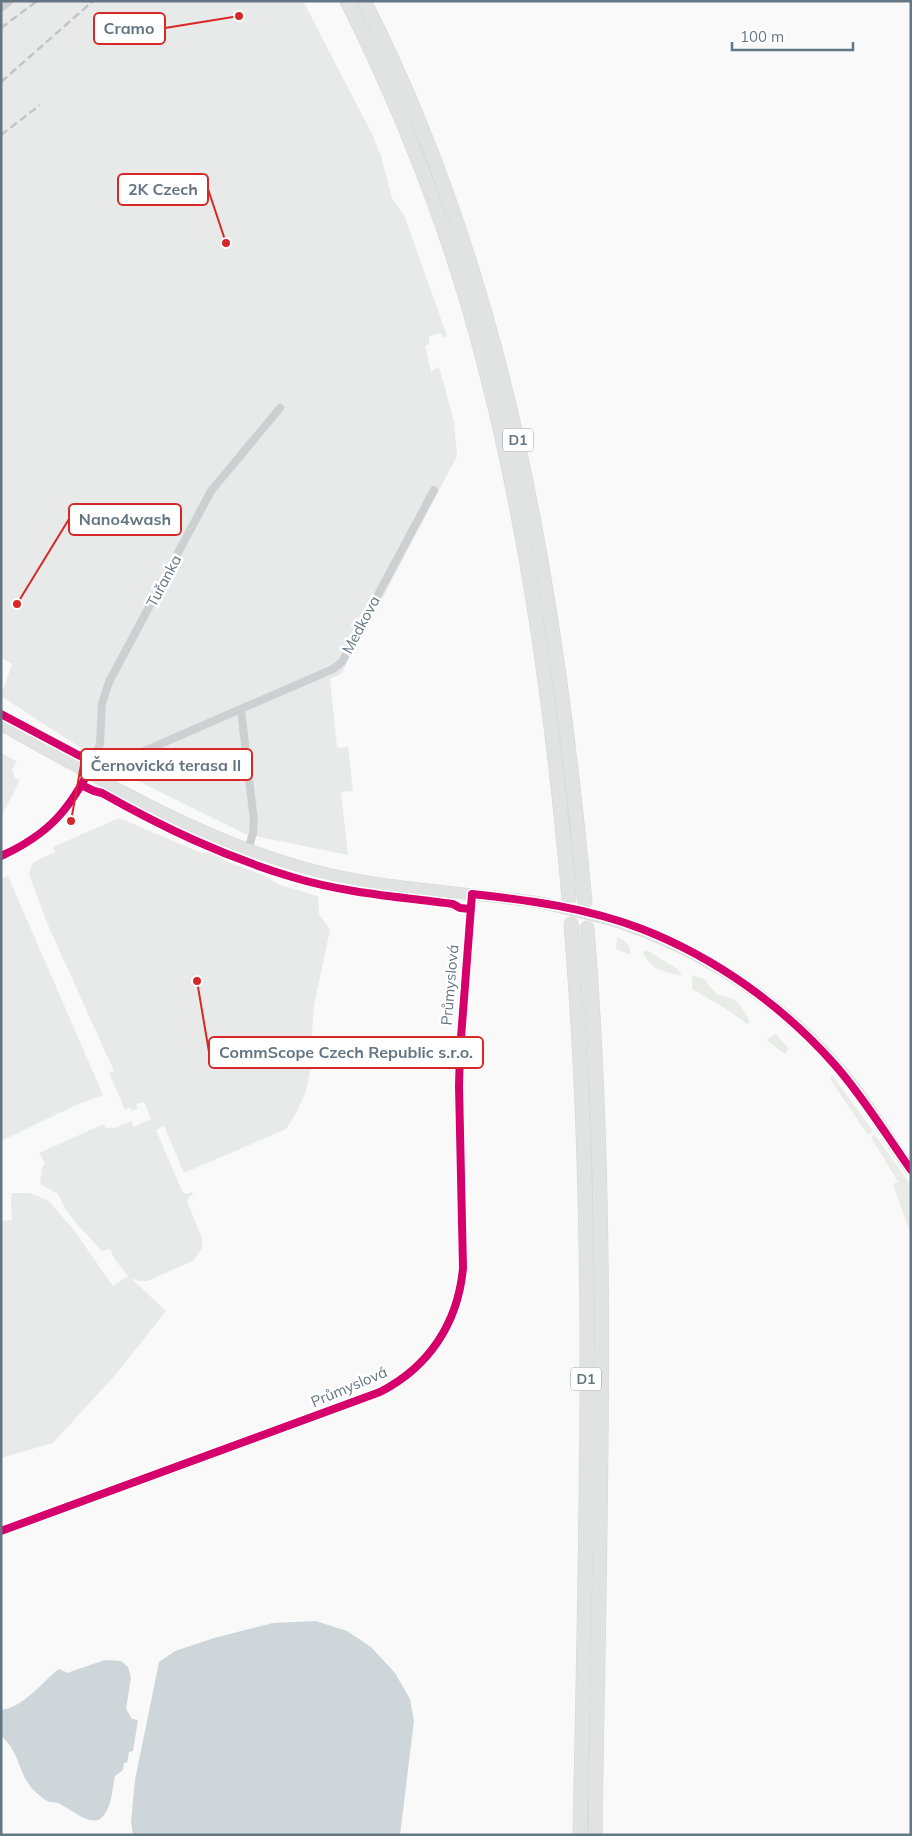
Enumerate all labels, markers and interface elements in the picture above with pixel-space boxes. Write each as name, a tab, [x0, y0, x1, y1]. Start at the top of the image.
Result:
callout: Cramo	[94, 13, 165, 44]
text: Cramo	[104, 18, 154, 38]
scale bar	[732, 20, 853, 52]
text: 100 m	[740, 27, 784, 46]
callout: 2K Czech	[118, 174, 208, 205]
text: 2K Czech	[128, 179, 198, 199]
road number: D1	[503, 428, 533, 452]
callout: Nano4wash	[69, 504, 181, 535]
text: Nano4wash	[79, 509, 171, 529]
street label: Tuřanka	[142, 551, 185, 610]
street label: Medkova	[337, 593, 384, 657]
callout: Černovická terasa II	[81, 749, 252, 780]
text: Černovická terasa II	[91, 755, 241, 775]
street label: Průmyslová	[437, 944, 462, 1026]
callout: CommScope Czech Republic s.r.o.	[209, 1037, 483, 1068]
text: CommScope Czech Republic s.r.o.	[219, 1042, 473, 1062]
street label: Průmyslová	[308, 1362, 390, 1411]
road number: D1	[571, 1368, 601, 1390]

